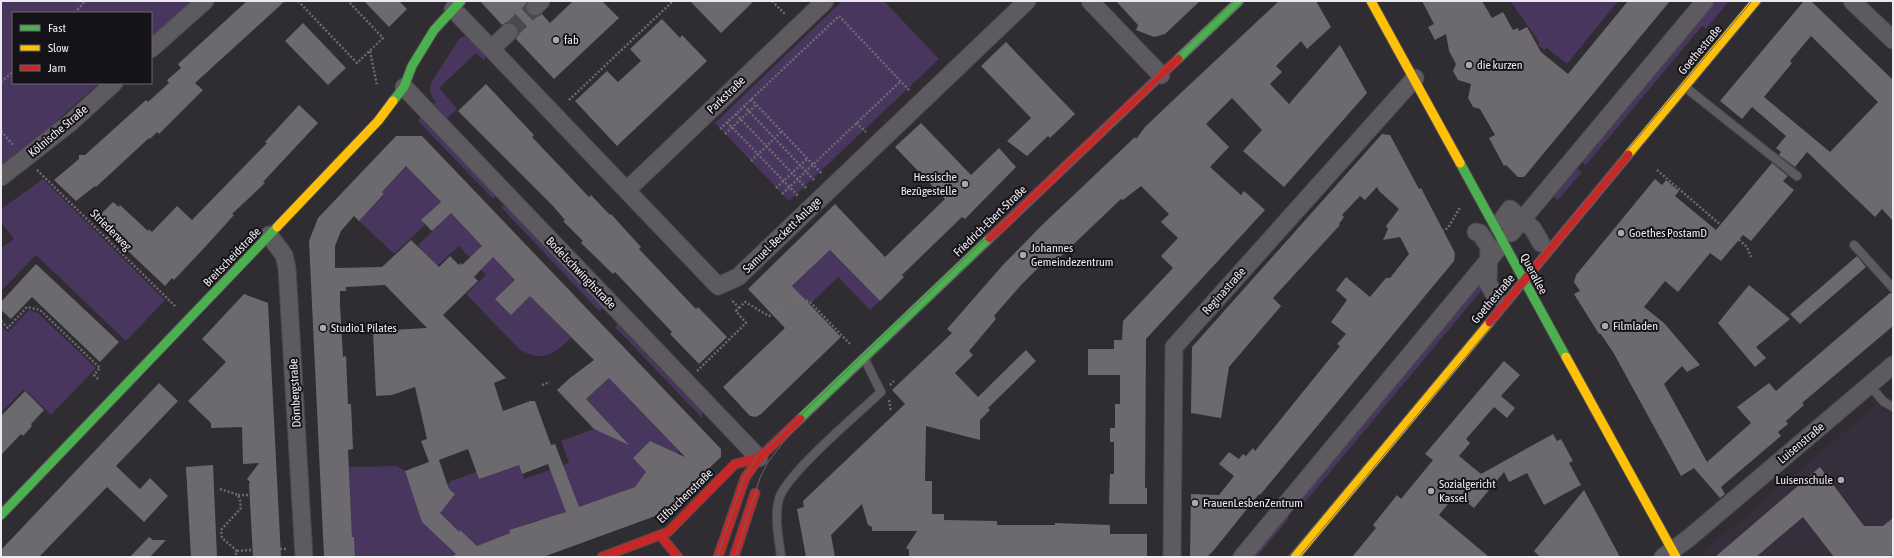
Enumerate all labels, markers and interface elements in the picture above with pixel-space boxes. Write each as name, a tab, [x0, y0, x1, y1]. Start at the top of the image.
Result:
legend	[12, 12, 152, 84]
text: Fast	[48, 21, 66, 35]
street label: Goethestraße	[1675, 23, 1725, 77]
place label: fab	[564, 33, 579, 47]
marker: fab	[551, 35, 561, 45]
text: Slow	[48, 41, 69, 55]
place label: die kurzen	[1477, 58, 1523, 72]
marker: die kurzen	[1464, 60, 1474, 70]
text: Jam	[48, 61, 66, 75]
street label: Parkstraße	[704, 73, 748, 117]
street label: Kölnische Straße	[26, 102, 90, 160]
place label: Hessische Bezügestelle	[901, 170, 957, 198]
marker: Hessische Bezügestelle	[960, 179, 970, 189]
street label: Friedrich-Ebert-Straße	[951, 183, 1029, 259]
street label: Samuel-Beckett-Anlage	[740, 194, 824, 276]
street label: Striederweg	[87, 206, 135, 254]
street label: Breitscheidstraße	[200, 224, 264, 290]
place label: Goethes PostamD	[1629, 226, 1707, 240]
marker: Goethes PostamD	[1616, 228, 1626, 238]
street label: Bodelschwinghstraße	[543, 234, 619, 312]
place label: Johannes Gemeindezentrum	[1031, 241, 1114, 269]
marker: Johannes Gemeindezentrum	[1018, 250, 1028, 260]
street label: Querallee	[1517, 251, 1551, 297]
street label: Reginastraße	[1199, 265, 1249, 317]
street label: Goethestraße	[1468, 272, 1518, 326]
place label: Filmladen	[1613, 319, 1658, 333]
place label: Studio1 Pilates	[331, 321, 397, 335]
marker: Filmladen	[1600, 321, 1610, 331]
marker: Studio1 Pilates	[318, 323, 328, 333]
street label: Dörnbergstraße	[286, 358, 304, 428]
street label: Luisenstraße	[1775, 420, 1827, 466]
street label: Elfbuchenstraße	[654, 466, 716, 526]
place label: Luisenschule	[1775, 473, 1833, 487]
marker: Luisenschule	[1836, 475, 1846, 485]
place label: Sozialgericht Kassel	[1439, 477, 1496, 505]
marker: Sozialgericht Kassel	[1426, 486, 1436, 496]
place label: FrauenLesbenZentrum	[1203, 496, 1303, 510]
marker: FrauenLesbenZentrum	[1190, 498, 1200, 508]

